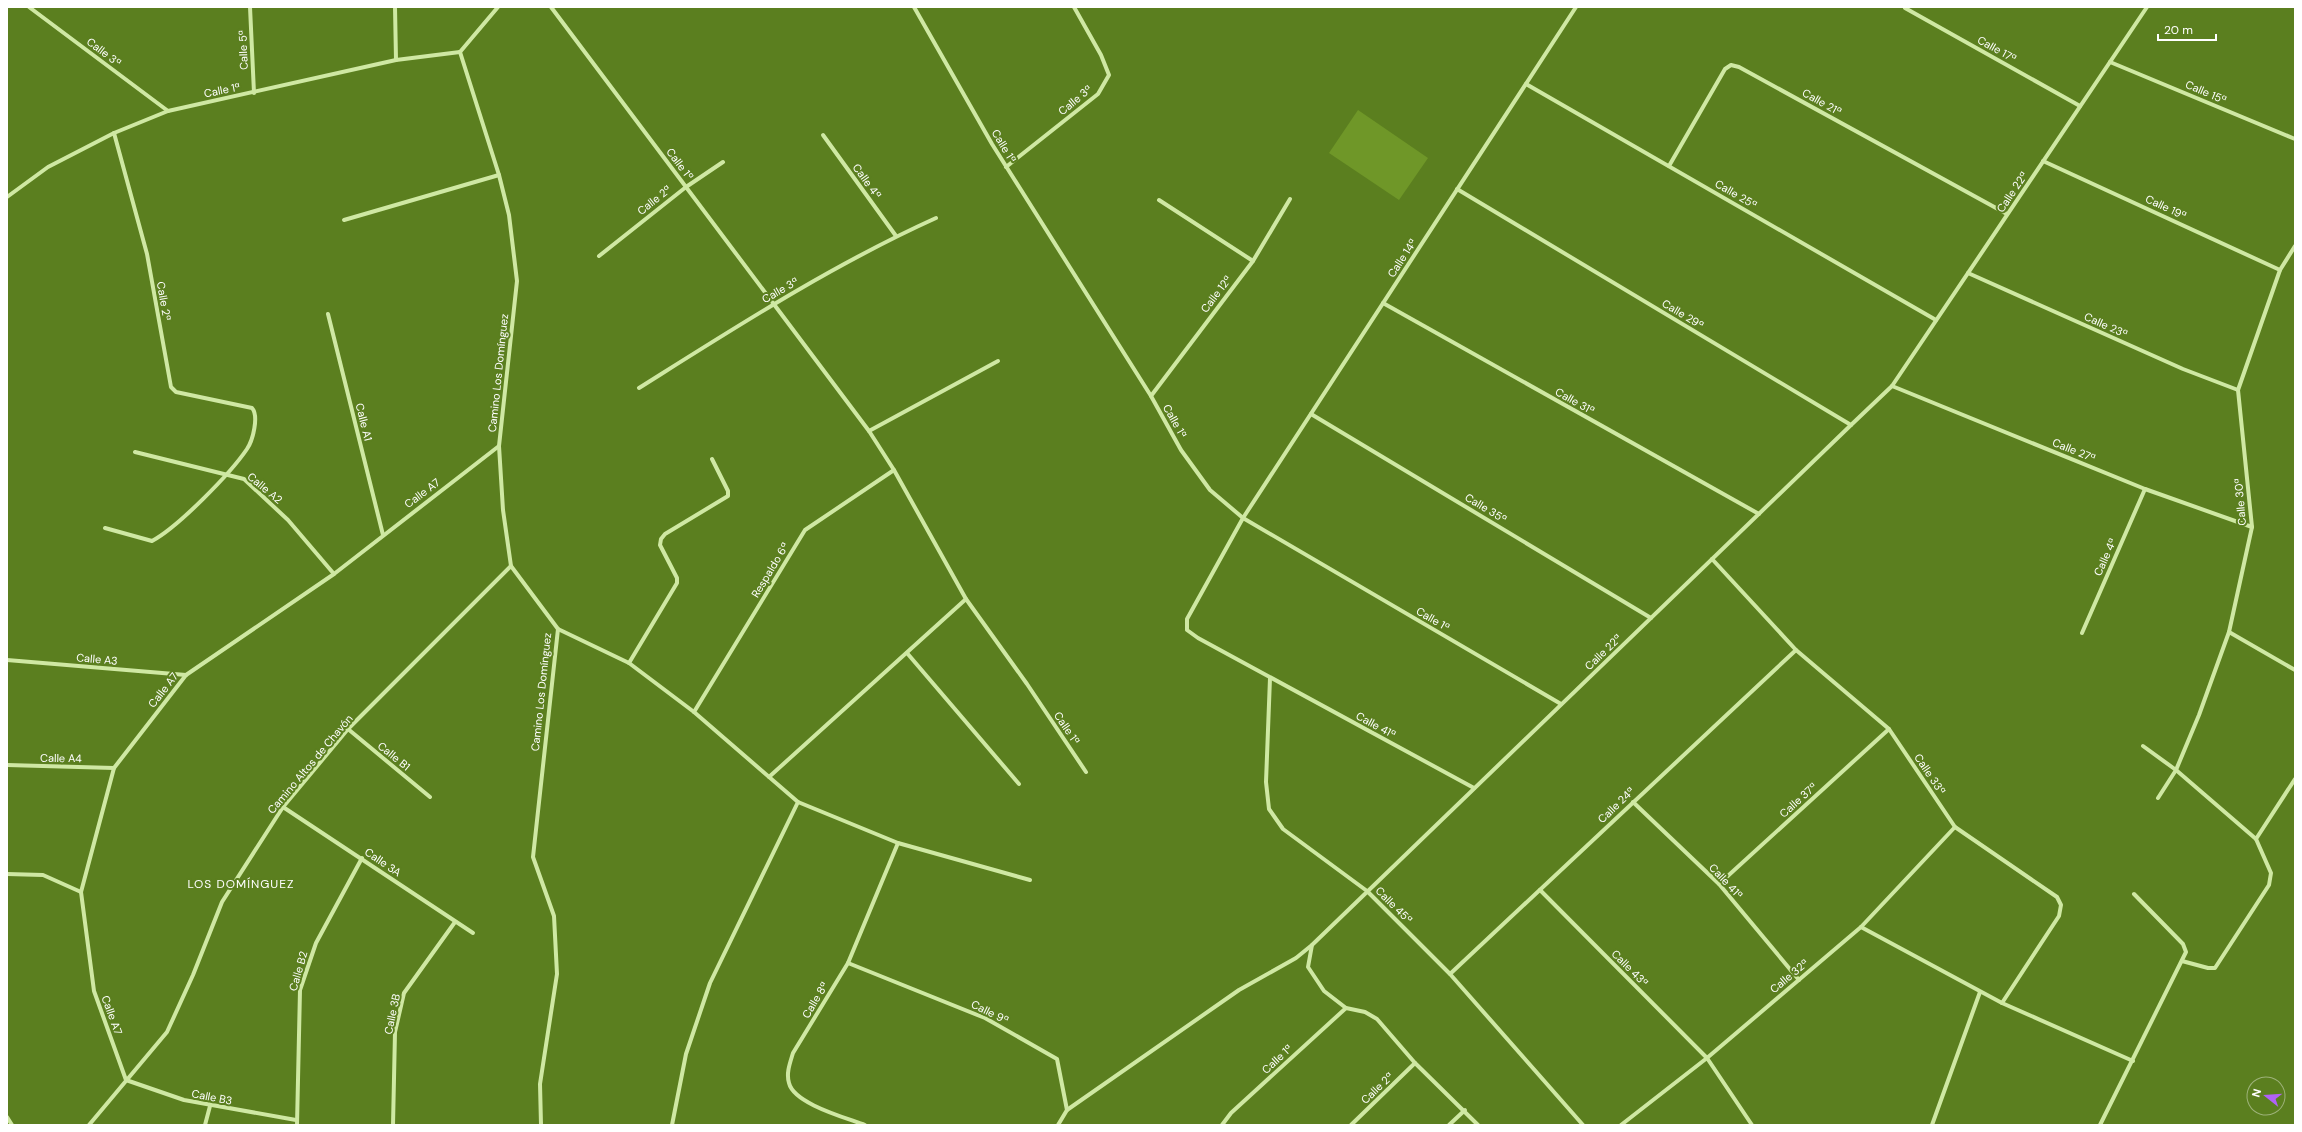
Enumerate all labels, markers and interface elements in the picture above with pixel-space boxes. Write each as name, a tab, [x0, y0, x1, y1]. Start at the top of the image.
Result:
scale bar	[2158, 16, 2216, 42]
text: 20 m	[2164, 22, 2193, 38]
street label: Calle 5ª	[235, 30, 251, 70]
street label: Calle 17ª	[1975, 33, 2019, 65]
street label: Calle 3ª	[84, 34, 124, 70]
street label: Calle 15ª	[2183, 77, 2229, 107]
street label: Calle 1ª	[203, 80, 241, 100]
street label: Calle 3ª	[1055, 82, 1095, 118]
street label: Calle 21ª	[1800, 85, 1844, 119]
street label: Calle 1ª	[989, 127, 1019, 165]
street label: Calle 1ª	[663, 145, 697, 183]
street label: Calle 4ª	[850, 161, 884, 201]
street label: Calle 22ª	[1993, 169, 2031, 215]
street label: Calle 25ª	[1712, 176, 1760, 212]
street label: Calle 2ª	[634, 182, 674, 218]
street label: Calle 19ª	[2143, 191, 2189, 223]
street label: Calle 14ª	[1384, 236, 1420, 280]
street label: Calle 12ª	[1197, 273, 1235, 315]
street label: Calle 3ª	[759, 274, 801, 306]
street label: Calle 2ª	[154, 280, 174, 322]
street label: Calle 29ª	[1660, 296, 1706, 332]
street label: Calle 23ª	[2082, 309, 2130, 341]
street label: Camino Los Domínguez	[485, 313, 511, 433]
street label: Calle 31ª	[1553, 384, 1597, 418]
street label: Calle A1	[353, 402, 375, 442]
street label: Calle 1ª	[1160, 402, 1190, 440]
street label: Calle 27ª	[2050, 435, 2098, 465]
street label: Calle A2	[245, 469, 285, 507]
street label: Calle A7	[401, 475, 443, 511]
street label: Calle 30ª	[2231, 478, 2249, 526]
street label: Calle 35ª	[1462, 490, 1510, 526]
street label: Calle 4ª	[2090, 536, 2120, 578]
street label: Respaldo 6ª	[748, 540, 792, 600]
street label: Calle 1ª	[1414, 604, 1452, 634]
street label: Calle 22ª	[1582, 631, 1624, 673]
street label: Camino Los Domínguez	[528, 632, 554, 752]
street label: Calle A3	[76, 650, 118, 668]
street label: Calle A7	[145, 669, 181, 710]
street label: Calle 1ª	[1051, 709, 1083, 747]
street label: Calle 41ª	[1354, 709, 1398, 741]
street label: Camino Altos de Chavón	[264, 711, 356, 817]
street label: Calle B1	[375, 739, 413, 773]
street label: Calle A4	[40, 751, 82, 765]
street label: Calle 33ª	[1911, 751, 1949, 797]
street label: Calle 37ª	[1776, 780, 1820, 820]
street label: Calle 24ª	[1595, 784, 1637, 826]
street label: Calle 3A	[362, 845, 404, 879]
street label: Calle 41ª	[1706, 860, 1746, 902]
district label: LOS DOMÍNGUEZ	[188, 876, 294, 892]
street label: Calle 45ª	[1373, 884, 1415, 926]
street label: Calle 43ª	[1609, 947, 1651, 989]
street label: Calle B2	[286, 949, 310, 993]
street label: Calle 32ª	[1767, 956, 1811, 996]
street label: Calle 8ª	[799, 979, 831, 1021]
street label: Calle 3B	[381, 992, 403, 1036]
street label: Calle A7	[98, 993, 126, 1037]
street label: Calle 9ª	[969, 997, 1011, 1027]
street label: Calle 1ª	[1259, 1041, 1295, 1077]
street label: Calle 2ª	[1358, 1069, 1396, 1107]
north arrow	[2246, 1076, 2286, 1116]
street label: Calle B3	[190, 1086, 234, 1108]
text: N	[2249, 1087, 2264, 1099]

